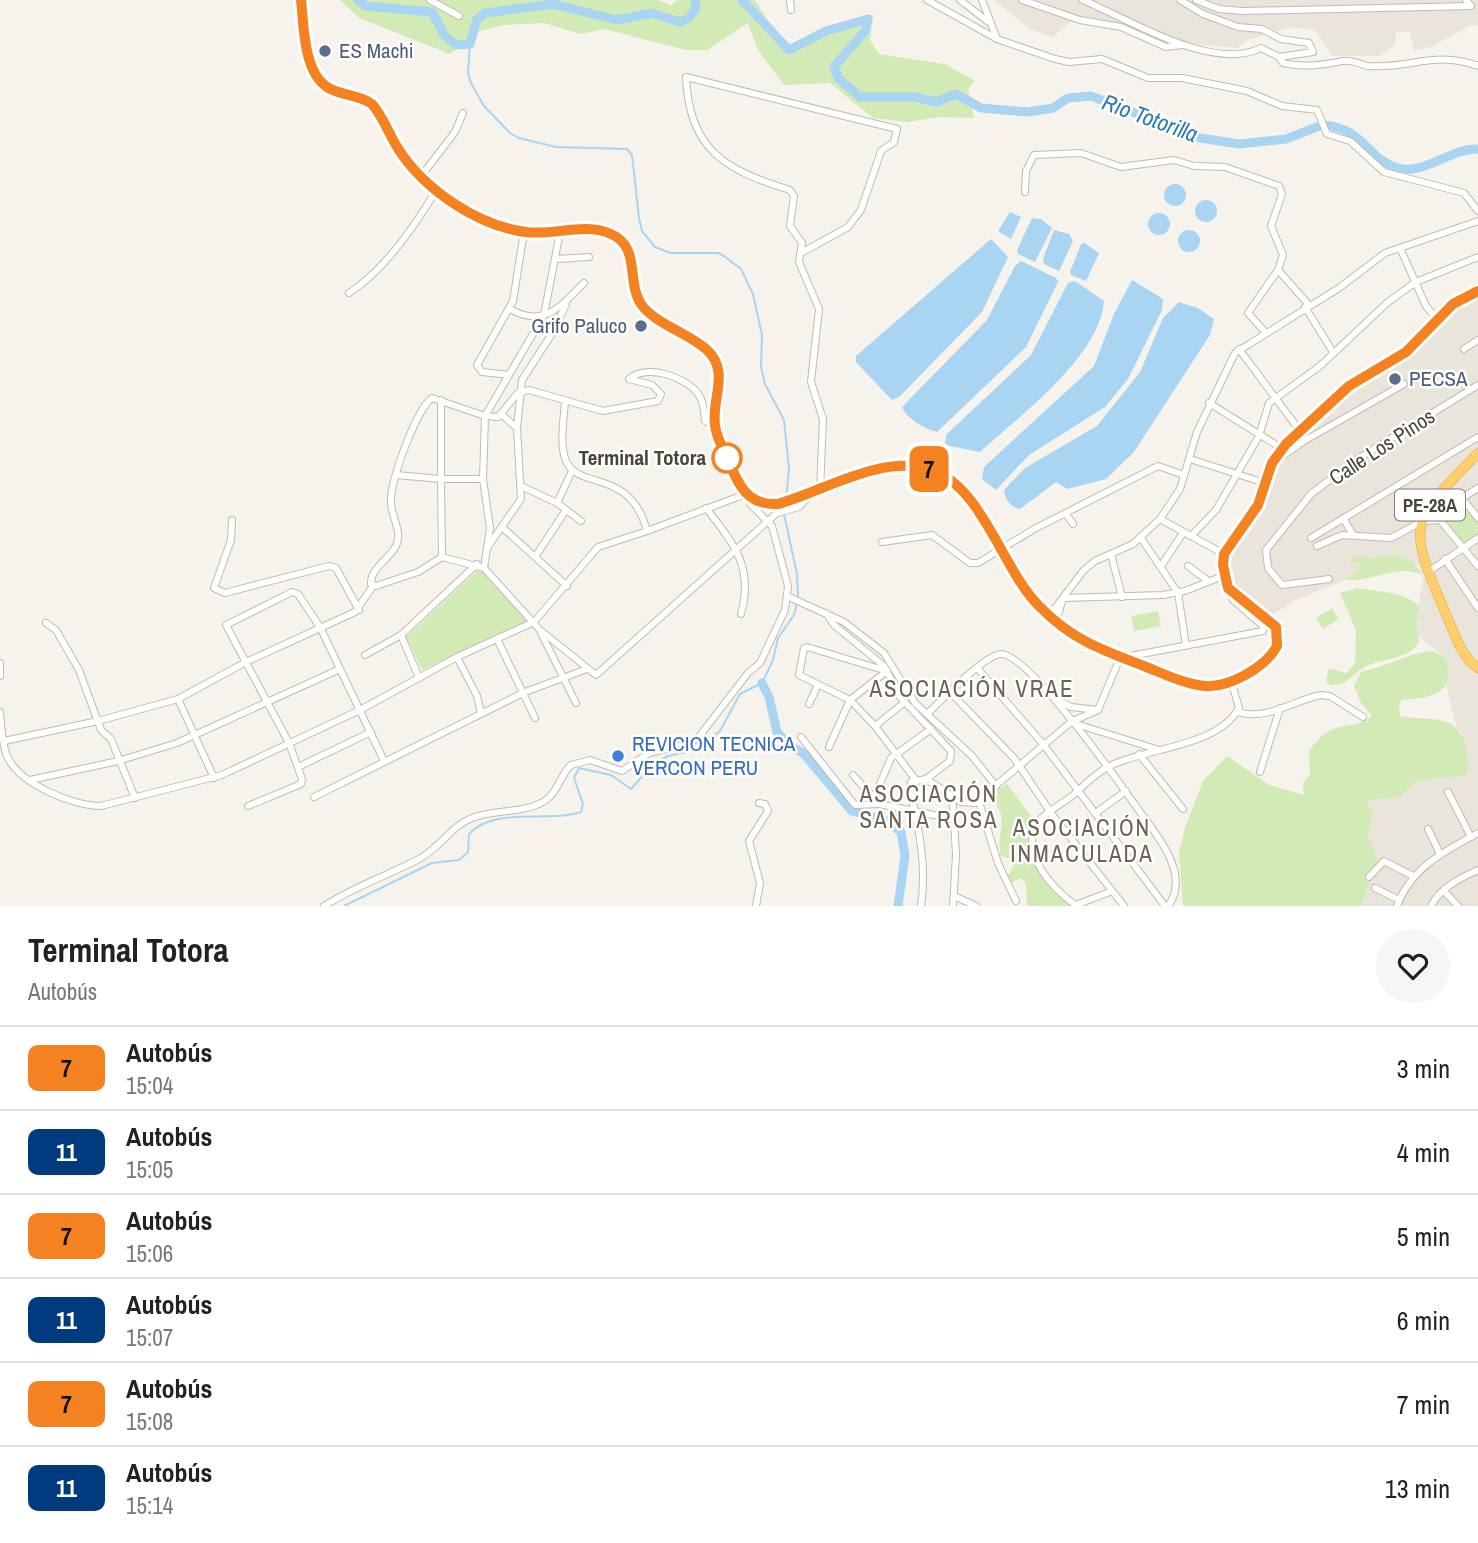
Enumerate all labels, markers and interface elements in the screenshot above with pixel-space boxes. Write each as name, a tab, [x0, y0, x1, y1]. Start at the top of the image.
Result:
place label: ES Machi	[339, 36, 414, 65]
marker: ES Machi	[317, 43, 333, 59]
water label: Rio Totorilla	[1098, 86, 1202, 149]
place label: Grifo Paluco	[531, 311, 627, 340]
marker: Grifo Paluco	[633, 318, 649, 334]
place label: PECSA	[1409, 364, 1468, 393]
marker: PECSA	[1387, 371, 1403, 387]
street label: Calle Los Pinos	[1323, 402, 1440, 492]
place label: Terminal Totora	[578, 443, 706, 472]
marker: Terminal Totora	[712, 443, 742, 473]
line badge: 7	[906, 446, 952, 492]
text: 7	[924, 453, 934, 485]
road number: PE-28A	[1395, 490, 1465, 520]
district label: ASOCIACIÓN VRAE	[868, 673, 1075, 704]
place label: REVICION TECNICA VERCON PERU	[632, 729, 796, 782]
marker: REVICION TECNICA VERCON PERU	[610, 748, 626, 764]
district label: ASOCIACIÓN SANTA ROSA	[859, 778, 999, 835]
district label: ASOCIACIÓN INMACULADA	[1010, 812, 1154, 869]
text: Terminal Totora	[28, 928, 229, 972]
button: heart	[1376, 929, 1450, 1003]
text: Autobús	[28, 976, 97, 1007]
text: Autobús	[126, 1035, 212, 1070]
text: 3 min	[1397, 1051, 1450, 1086]
text: 7	[61, 1052, 72, 1084]
text: 15:04	[126, 1070, 173, 1101]
text: Autobús	[126, 1119, 212, 1154]
text: 4 min	[1397, 1135, 1450, 1170]
text: 11	[56, 1136, 77, 1168]
text: 15:05	[126, 1154, 173, 1185]
text: Autobús	[126, 1203, 212, 1238]
text: 5 min	[1397, 1219, 1450, 1254]
text: 7	[61, 1220, 72, 1252]
text: 15:06	[126, 1238, 173, 1269]
text: Autobús	[126, 1287, 212, 1322]
text: 6 min	[1397, 1303, 1450, 1338]
text: 11	[56, 1304, 77, 1336]
text: 15:07	[126, 1322, 173, 1353]
text: Autobús	[126, 1371, 212, 1406]
text: 7 min	[1397, 1387, 1450, 1422]
text: 7	[61, 1388, 72, 1420]
text: 15:08	[126, 1406, 173, 1437]
text: Autobús	[126, 1455, 212, 1490]
text: 13 min	[1385, 1471, 1450, 1506]
text: 11	[56, 1472, 77, 1504]
text: 15:14	[126, 1490, 173, 1521]

